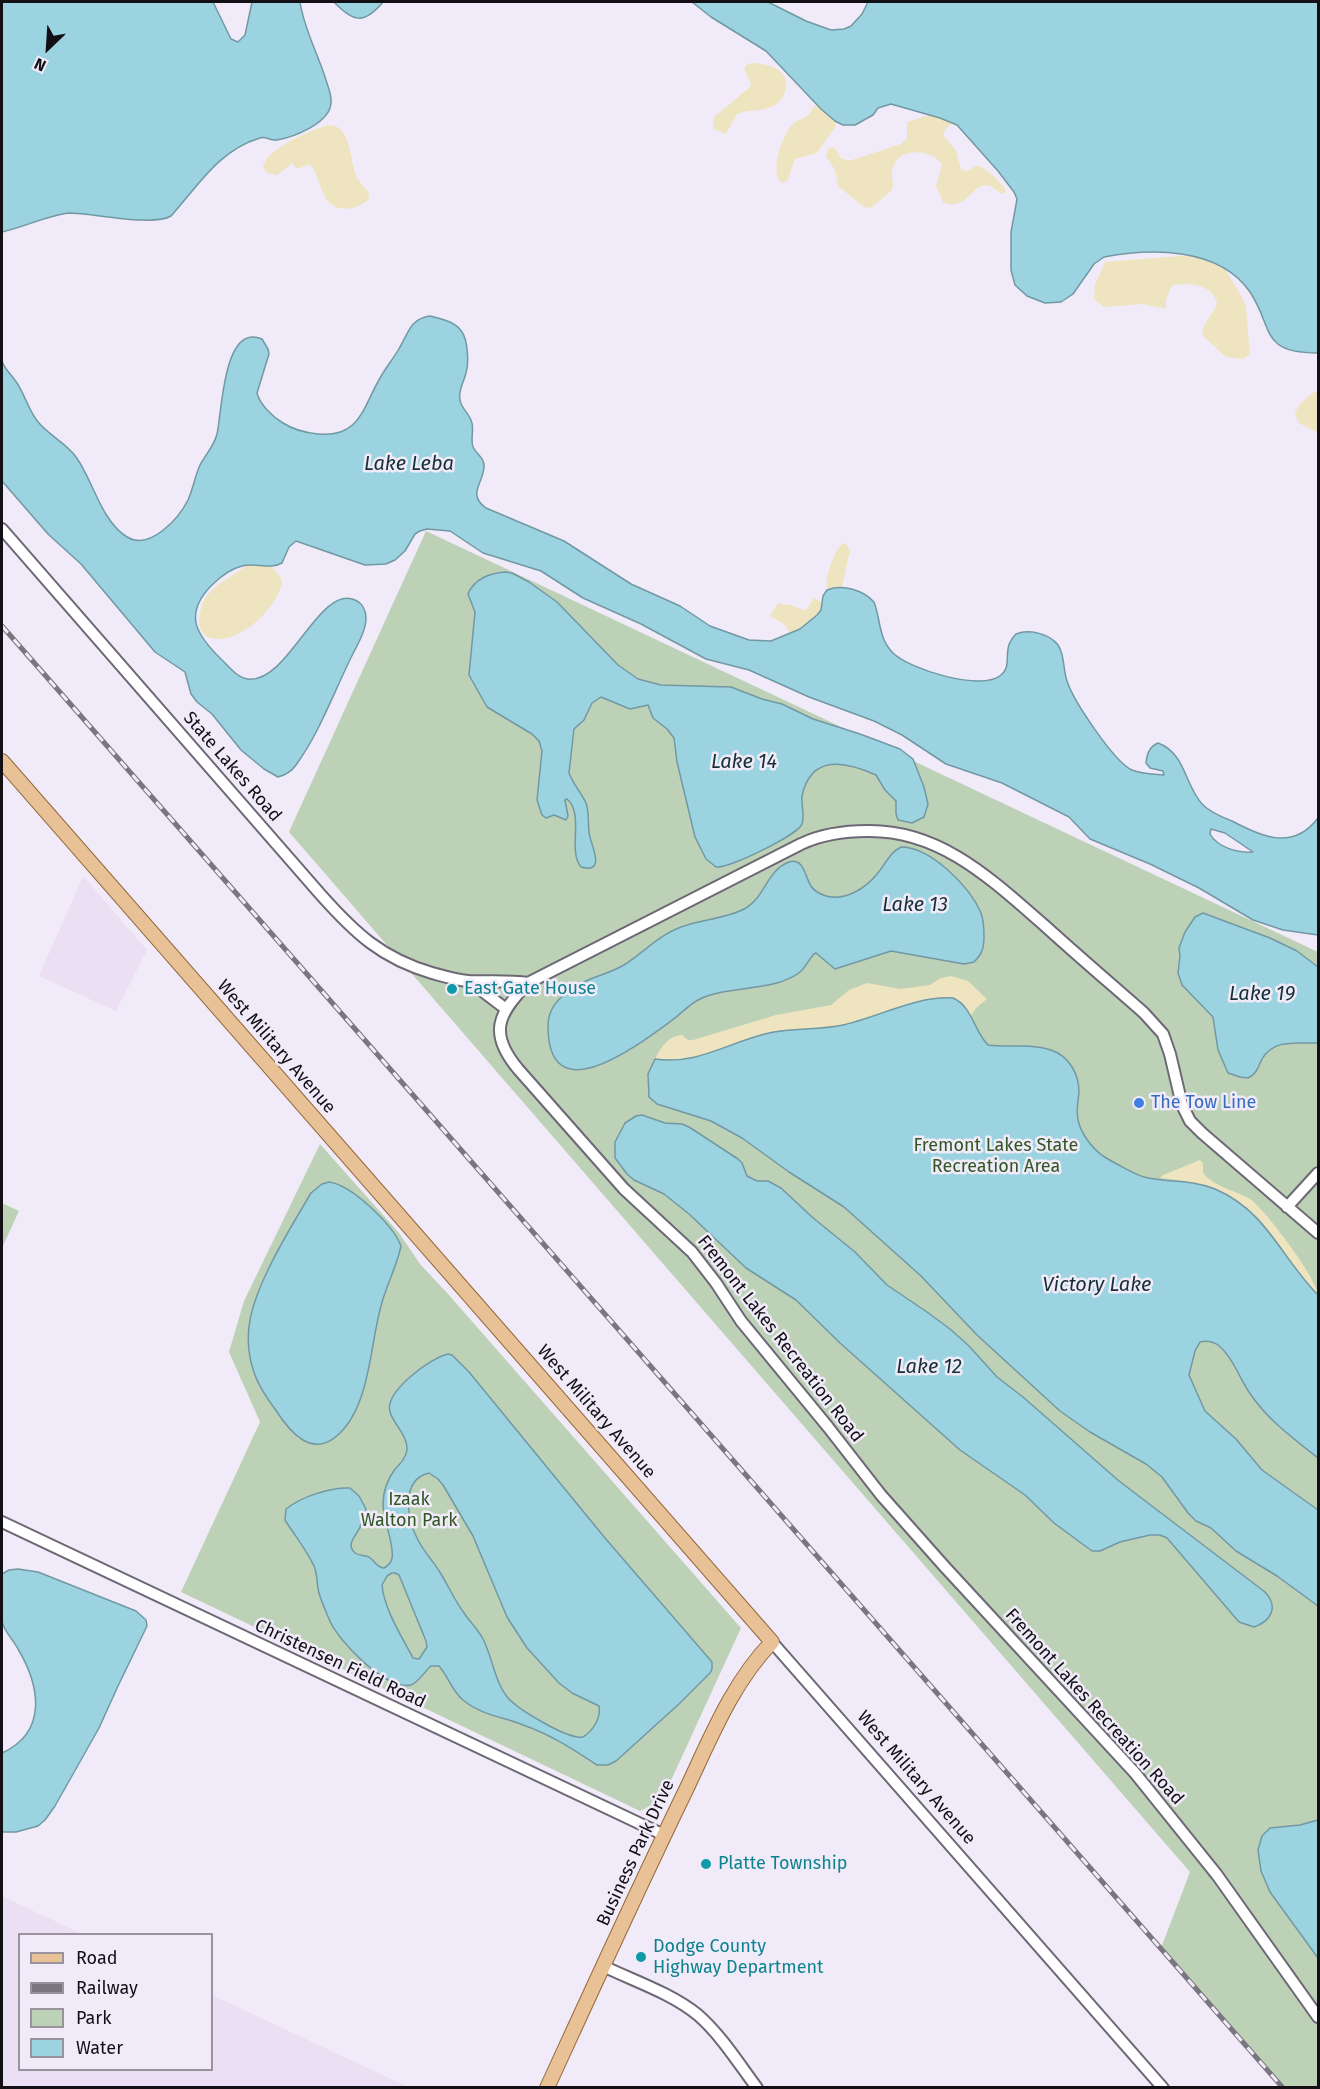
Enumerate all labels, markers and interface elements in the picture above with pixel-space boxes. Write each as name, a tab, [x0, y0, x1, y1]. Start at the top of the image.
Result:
north arrow	[18, 18, 78, 78]
text: N	[31, 54, 49, 76]
water label: Lake Leba	[364, 452, 454, 476]
street label: State Lakes Road	[178, 707, 286, 827]
water label: Lake 14	[711, 750, 777, 774]
water label: Lake 13	[882, 893, 948, 917]
street label: West Military Avenue	[212, 976, 340, 1118]
place label: East Gate House	[464, 978, 596, 1000]
marker: East Gate House	[445, 982, 459, 996]
water label: Lake 19	[1229, 982, 1295, 1006]
place label: The Tow Line	[1151, 1092, 1256, 1114]
marker: The Tow Line	[1132, 1096, 1146, 1110]
park label: Fremont Lakes State Recreation Area	[914, 1135, 1078, 1178]
street label: Fremont Lakes Recreation Road	[693, 1231, 867, 1447]
water label: Victory Lake	[1043, 1273, 1151, 1297]
street label: West Military Avenue	[532, 1341, 660, 1483]
water label: Lake 12	[896, 1355, 962, 1379]
park label: Izaak Walton Park	[361, 1489, 457, 1532]
street label: Fremont Lakes Recreation Road	[1000, 1604, 1188, 1810]
street label: Christensen Field Road	[251, 1615, 429, 1713]
street label: West Military Avenue	[852, 1707, 980, 1849]
street label: Business Park Drive	[593, 1776, 679, 1930]
place label: Platte Township	[718, 1853, 848, 1875]
marker: Platte Township	[699, 1857, 713, 1871]
legend	[18, 1933, 213, 2071]
place label: Dodge County Highway Department	[653, 1936, 823, 1978]
text: Road	[76, 1947, 118, 1969]
marker: Dodge County Highway Department	[634, 1950, 648, 1964]
text: Railway	[76, 1977, 138, 1999]
text: Park	[76, 2007, 111, 2029]
text: Water	[76, 2037, 123, 2059]

